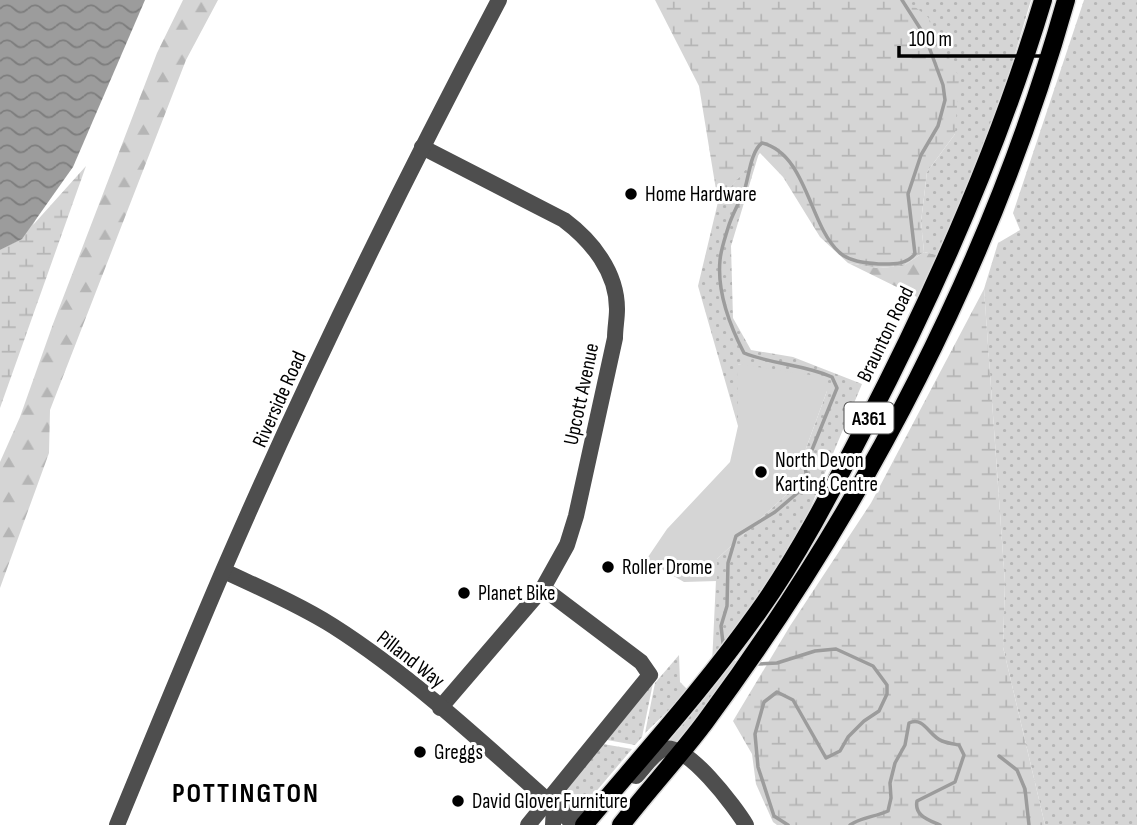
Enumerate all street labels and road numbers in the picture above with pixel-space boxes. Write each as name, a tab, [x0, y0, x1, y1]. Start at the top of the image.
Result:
street label: Braunton Road	[852, 282, 919, 386]
street label: Upcott Avenue	[558, 341, 604, 447]
street label: Riverside Road	[247, 347, 312, 451]
road number: A361	[844, 402, 894, 434]
street label: Pilland Way	[372, 625, 449, 694]

